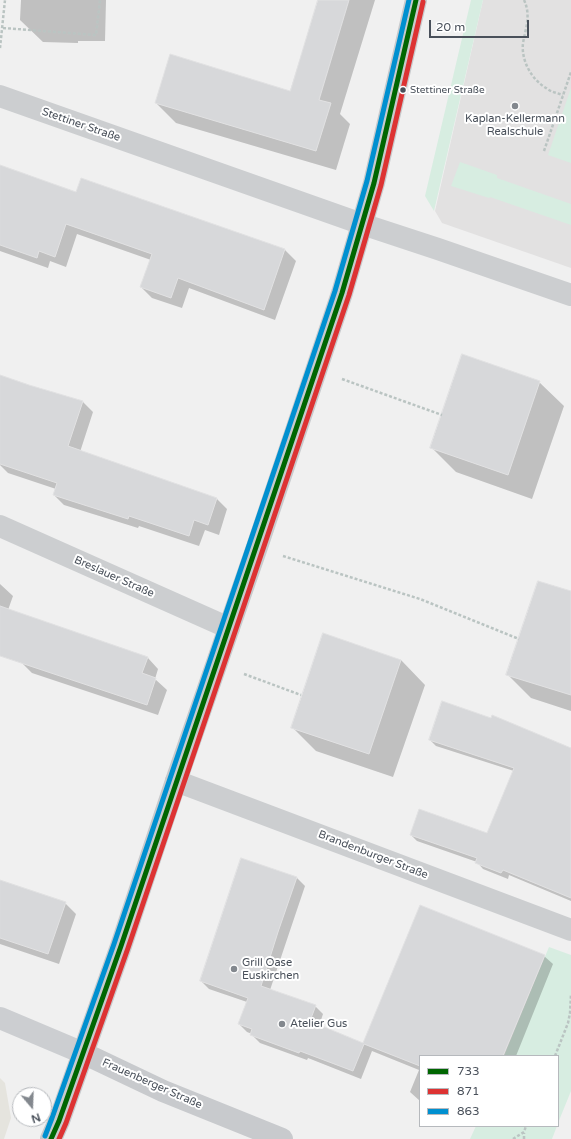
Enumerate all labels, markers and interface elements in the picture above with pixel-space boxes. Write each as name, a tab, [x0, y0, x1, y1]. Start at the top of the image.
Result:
scale bar	[431, 12, 531, 38]
text: 20 m	[436, 20, 465, 34]
place label: Stettiner Straße	[410, 84, 485, 96]
marker: Stettiner Straße	[398, 85, 408, 95]
marker: Kaplan-Kellermann Realschule	[510, 101, 520, 111]
street label: Stettiner Straße	[40, 105, 122, 145]
place label: Kaplan-Kellermann Realschule	[465, 112, 565, 138]
street label: Breslauer Straße	[72, 553, 156, 601]
street label: Brandenburger Straße	[316, 828, 430, 882]
place label: Grill Oase Euskirchen	[242, 956, 299, 982]
marker: Grill Oase Euskirchen	[229, 964, 239, 974]
place label: Atelier Gus	[290, 1017, 347, 1031]
marker: Atelier Gus	[277, 1019, 287, 1029]
legend	[419, 1055, 559, 1127]
street label: Frauenberger Straße	[100, 1056, 204, 1112]
text: 733	[457, 1064, 480, 1078]
text: 871	[457, 1084, 480, 1098]
north arrow	[12, 1087, 52, 1127]
text: 863	[457, 1104, 480, 1118]
text: N	[29, 1110, 42, 1125]

